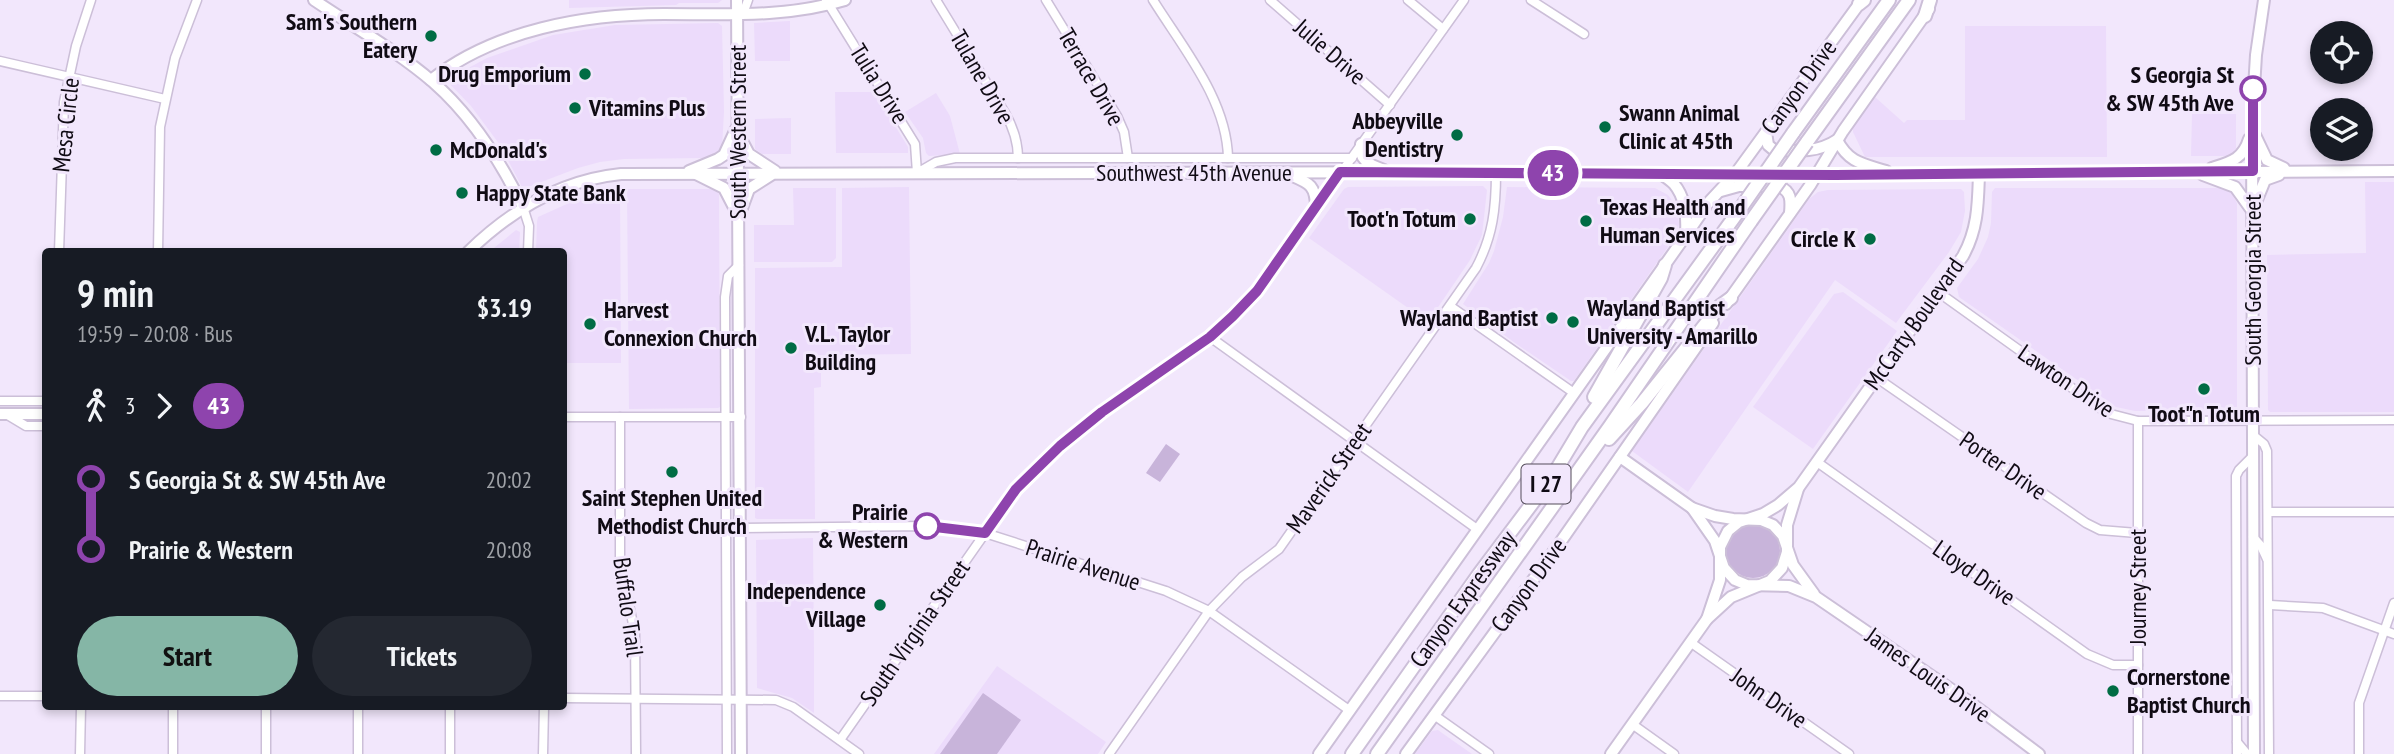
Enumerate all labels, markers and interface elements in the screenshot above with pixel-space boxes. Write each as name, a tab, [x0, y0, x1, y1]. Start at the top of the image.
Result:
place label: Sam's Southern Eatery	[286, 6, 417, 65]
street label: Julie Drive	[1287, 11, 1373, 91]
map controls	[2310, 21, 2373, 161]
button: locate	[2310, 21, 2373, 84]
street label: Terrace Drive	[1051, 22, 1132, 131]
street label: Tulane Drive	[943, 24, 1022, 129]
marker: Sam's Southern Eatery	[423, 28, 439, 44]
street label: Canyon Drive	[1754, 33, 1843, 140]
street label: Tulia Drive	[843, 38, 916, 129]
street label: South Western Street	[722, 44, 753, 219]
place label: Drug Emporium	[438, 58, 571, 89]
place label: S Georgia St & SW 45th Ave	[2105, 59, 2234, 118]
marker: Drug Emporium	[577, 66, 593, 82]
street label: Mesa Circle	[45, 76, 86, 174]
marker: S Georgia St & SW 45th Ave	[2240, 76, 2266, 102]
place label: Vitamins Plus	[588, 92, 705, 123]
place label: Swann Animal Clinic at 45th	[1619, 97, 1739, 156]
button: layers	[2310, 98, 2373, 161]
marker: Vitamins Plus	[567, 100, 583, 116]
place label: Abbeyville Dentistry	[1351, 105, 1443, 164]
marker: Swann Animal Clinic at 45th	[1597, 119, 1613, 135]
marker: Abbeyville Dentistry	[1449, 127, 1465, 143]
place label: McDonald's	[450, 134, 547, 165]
marker: McDonald's	[428, 142, 444, 158]
line badge: 43	[1522, 150, 1584, 196]
street label: Southwest 45th Avenue	[1096, 157, 1292, 188]
text: 43	[1542, 157, 1564, 188]
place label: Happy State Bank	[476, 177, 626, 208]
marker: Happy State Bank	[454, 185, 470, 201]
place label: Texas Health and Human Services	[1600, 191, 1745, 250]
street label: South Georgia Street	[2237, 194, 2268, 366]
place label: Toot'n Totum	[1347, 203, 1456, 234]
marker: Toot'n Totum	[1462, 211, 1478, 227]
marker: Texas Health and Human Services	[1578, 213, 1594, 229]
place label: Circle K	[1791, 223, 1857, 254]
marker: Circle K	[1862, 231, 1878, 247]
street label: McCarty Boulevard	[1857, 252, 1971, 396]
text: 9 min	[77, 268, 154, 317]
text: $3.19	[477, 291, 532, 324]
place label: Wayland Baptist University - Amarillo	[1586, 292, 1758, 351]
place label: Harvest Connexion Church	[604, 294, 757, 353]
place label: Wayland Baptist	[1399, 302, 1538, 333]
marker: Wayland Baptist	[1544, 310, 1560, 326]
marker: Wayland Baptist University - Amarillo	[1565, 314, 1581, 330]
marker: Harvest Connexion Church	[582, 316, 598, 332]
place label: V.L. Taylor Building	[804, 318, 891, 377]
text: 19:59 – 20:08 · Bus	[77, 319, 233, 348]
street label: Lawton Drive	[2012, 337, 2120, 424]
marker: V.L. Taylor Building	[783, 340, 799, 356]
marker: Toot"n Totum	[2196, 381, 2212, 397]
icon: walk	[77, 387, 115, 425]
icon: forward	[145, 387, 183, 425]
text: 43	[207, 390, 230, 421]
text: 3	[125, 391, 135, 420]
place label: Toot"n Totum	[2148, 398, 2260, 429]
street label: Maverick Street	[1279, 416, 1378, 539]
street label: Porter Drive	[1954, 424, 2053, 507]
text: S Georgia St & SW 45th Ave	[129, 463, 386, 496]
marker: Saint Stephen United Methodist Church	[664, 464, 680, 480]
road number: I 27	[1522, 464, 1570, 504]
text: 20:02	[486, 465, 532, 494]
place label: Saint Stephen United Methodist Church	[582, 482, 762, 541]
place label: Prairie & Western	[818, 496, 908, 555]
marker: Prairie & Western	[914, 513, 940, 539]
street label: Canyon Expressway	[1402, 524, 1523, 673]
street label: Journey Street	[2122, 528, 2153, 646]
street label: Prairie Avenue	[1022, 531, 1144, 598]
street label: Canyon Drive	[1484, 531, 1573, 638]
text: Prairie & Western	[129, 533, 293, 566]
street label: Lloyd Drive	[1927, 533, 2022, 612]
text: 20:08	[486, 535, 532, 564]
street label: South Virginia Street	[853, 553, 977, 712]
street label: Buffalo Trail	[606, 555, 651, 659]
place label: Independence Village	[747, 575, 866, 634]
marker: Independence Village	[872, 597, 888, 613]
button: Start	[77, 616, 298, 696]
button: Tickets	[312, 616, 532, 696]
street label: James Louis Drive	[1859, 619, 1997, 729]
street label: John Drive	[1724, 660, 1813, 735]
place label: Cornerstone Baptist Church	[2127, 661, 2250, 720]
marker: Cornerstone Baptist Church	[2105, 683, 2121, 699]

